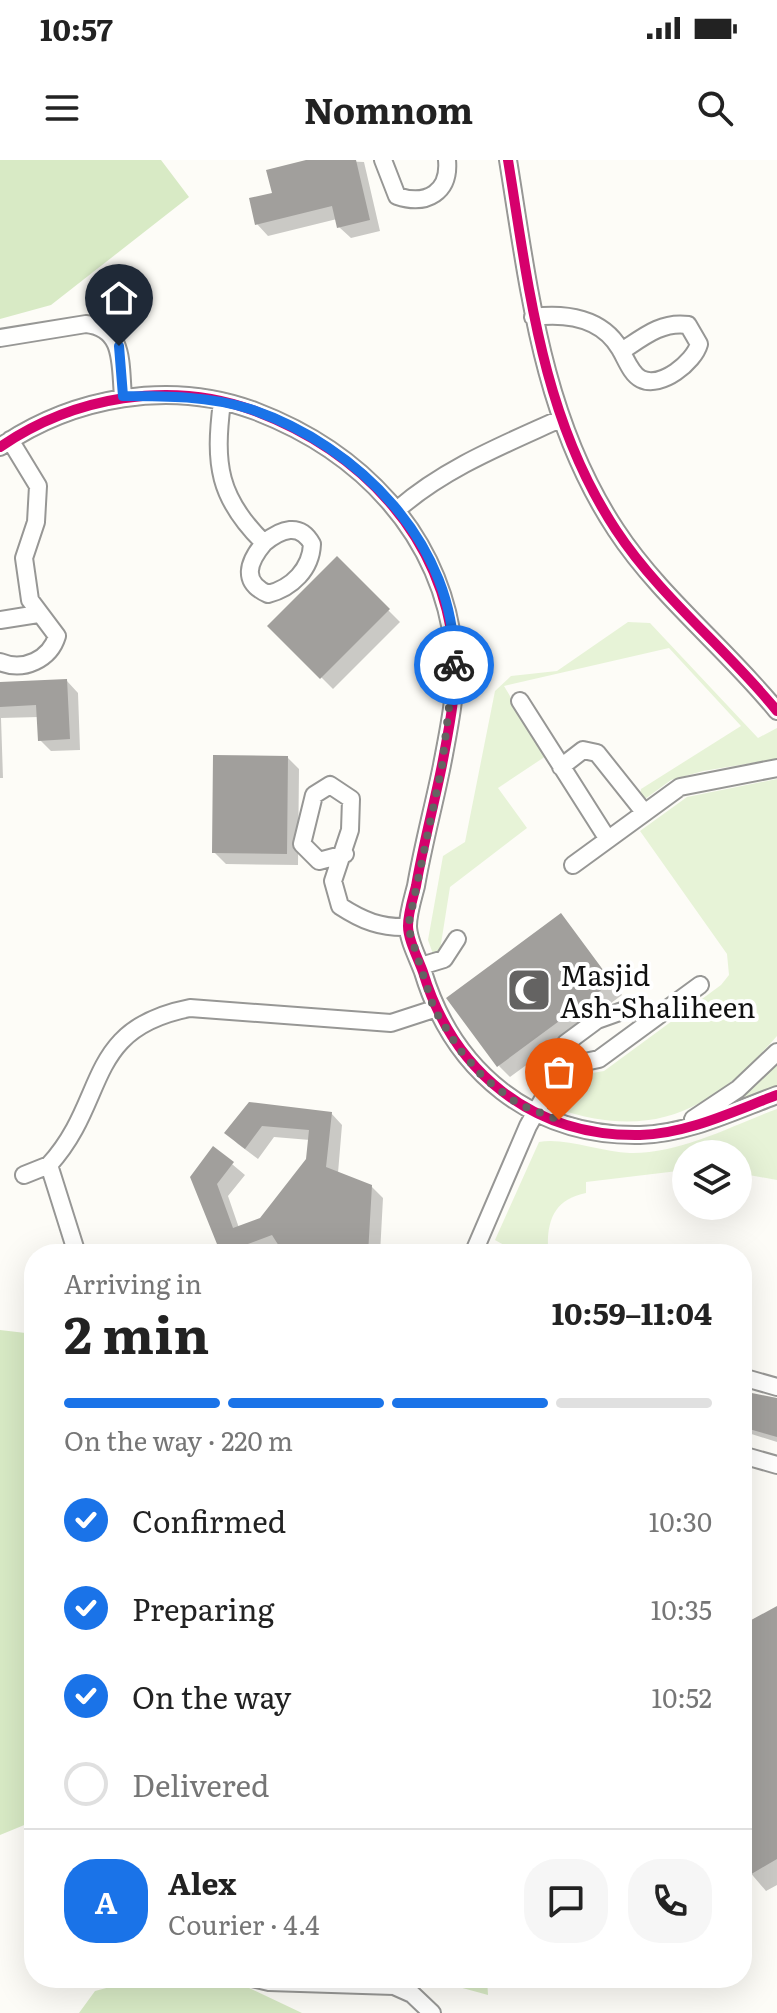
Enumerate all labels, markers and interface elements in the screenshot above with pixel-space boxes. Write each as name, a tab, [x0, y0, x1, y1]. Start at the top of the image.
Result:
text: 10:57	[40, 6, 113, 50]
text: Nomnom	[304, 82, 473, 135]
icon: menu	[40, 86, 84, 130]
icon: search	[693, 86, 737, 130]
pin	[85, 264, 153, 346]
icon: home	[97, 276, 141, 320]
courier	[414, 625, 494, 705]
icon: bike	[432, 643, 476, 687]
place label: Masjid Ash-Shaliheen	[560, 953, 756, 1027]
mosque icon: Masjid Ash-Shaliheen	[505, 966, 553, 1014]
pin	[525, 1038, 593, 1120]
icon: bag	[537, 1050, 581, 1094]
map controls	[672, 1140, 752, 1220]
button: layers	[672, 1140, 752, 1220]
text: Arriving in	[64, 1263, 202, 1302]
text: 10:59–11:04	[552, 1290, 712, 1334]
text: 2 min	[64, 1293, 209, 1370]
text: On the way · 220 m	[64, 1420, 293, 1459]
icon: check	[64, 1498, 108, 1542]
text: Confirmed	[132, 1498, 286, 1542]
text: 10:30	[649, 1501, 712, 1540]
icon: check	[64, 1586, 108, 1630]
text: Preparing	[132, 1586, 274, 1630]
text: 10:35	[651, 1589, 712, 1628]
icon: check	[64, 1674, 108, 1718]
text: On the way	[132, 1674, 291, 1718]
text: 10:52	[652, 1677, 712, 1716]
text: Delivered	[132, 1762, 269, 1806]
button: chat	[524, 1859, 608, 1943]
button: phone	[628, 1859, 712, 1943]
text: Alex	[168, 1860, 236, 1904]
text: A	[95, 1879, 117, 1923]
text: Courier · 4.4	[168, 1904, 320, 1943]

